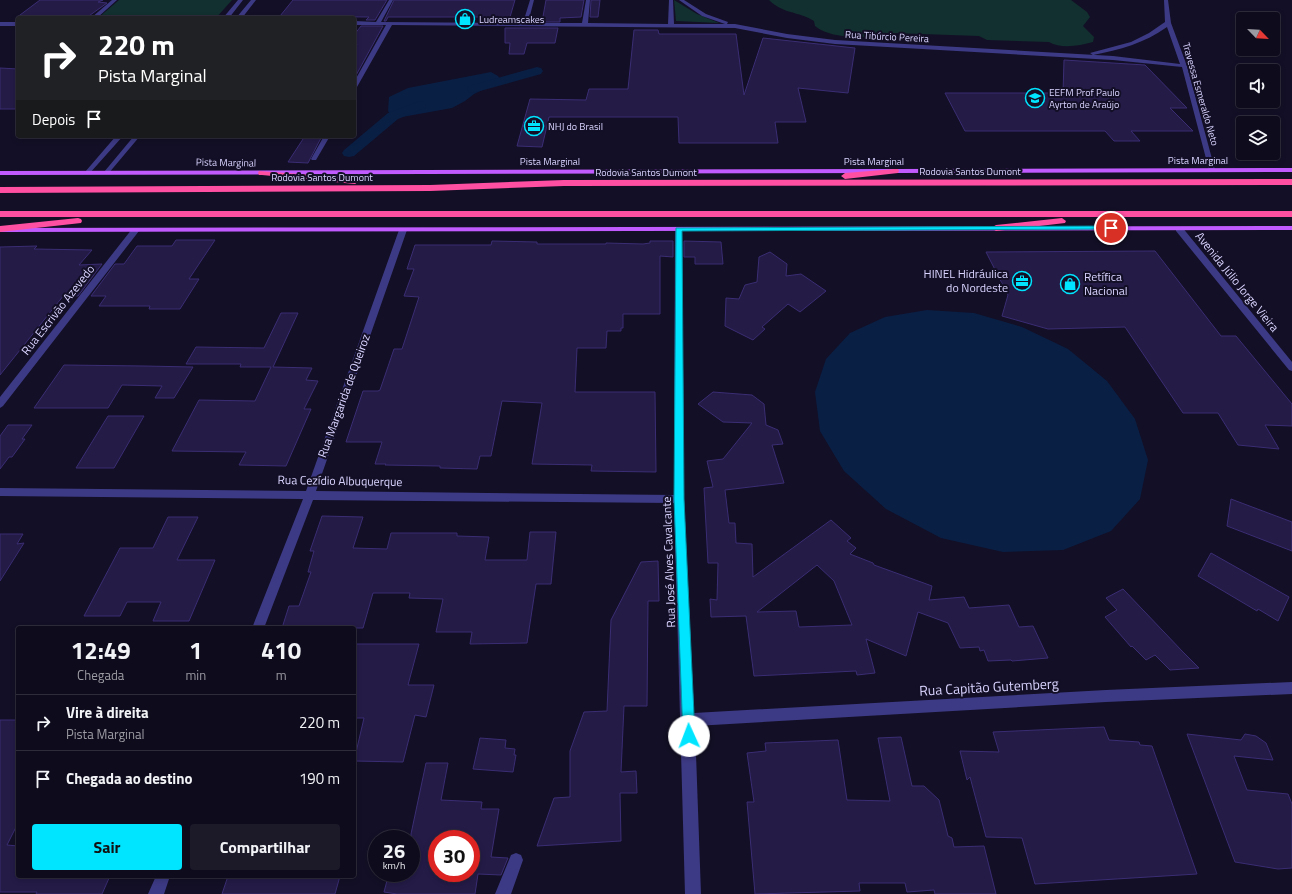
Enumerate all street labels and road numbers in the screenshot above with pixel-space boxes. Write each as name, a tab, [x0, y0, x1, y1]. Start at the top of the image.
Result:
street label: Rua Tibúrcio Pereira	[845, 27, 929, 46]
street label: Travessa Esmeraldo Neto	[1179, 41, 1222, 148]
street label: Pista Marginal	[1168, 153, 1228, 168]
street label: Pista Marginal	[196, 154, 256, 171]
street label: Pista Marginal	[520, 154, 580, 169]
street label: Pista Marginal	[844, 154, 904, 169]
street label: Rodovia Santos Dumont	[919, 164, 1021, 179]
street label: Rodovia Santos Dumont	[595, 165, 697, 180]
street label: Rodovia Santos Dumont	[271, 170, 373, 185]
street label: Avenida Júlio Jorge Vieira	[1191, 227, 1284, 336]
street label: Rua Escrivão Azevedo	[16, 260, 99, 359]
street label: Rua Margarida de Queiroz	[312, 331, 375, 460]
street label: Rua Cezídio Albuquerque	[277, 470, 403, 491]
street label: Rua José Alves Cavalcante	[657, 496, 680, 628]
street label: Rua Capitão Gutemberg	[919, 672, 1059, 701]

